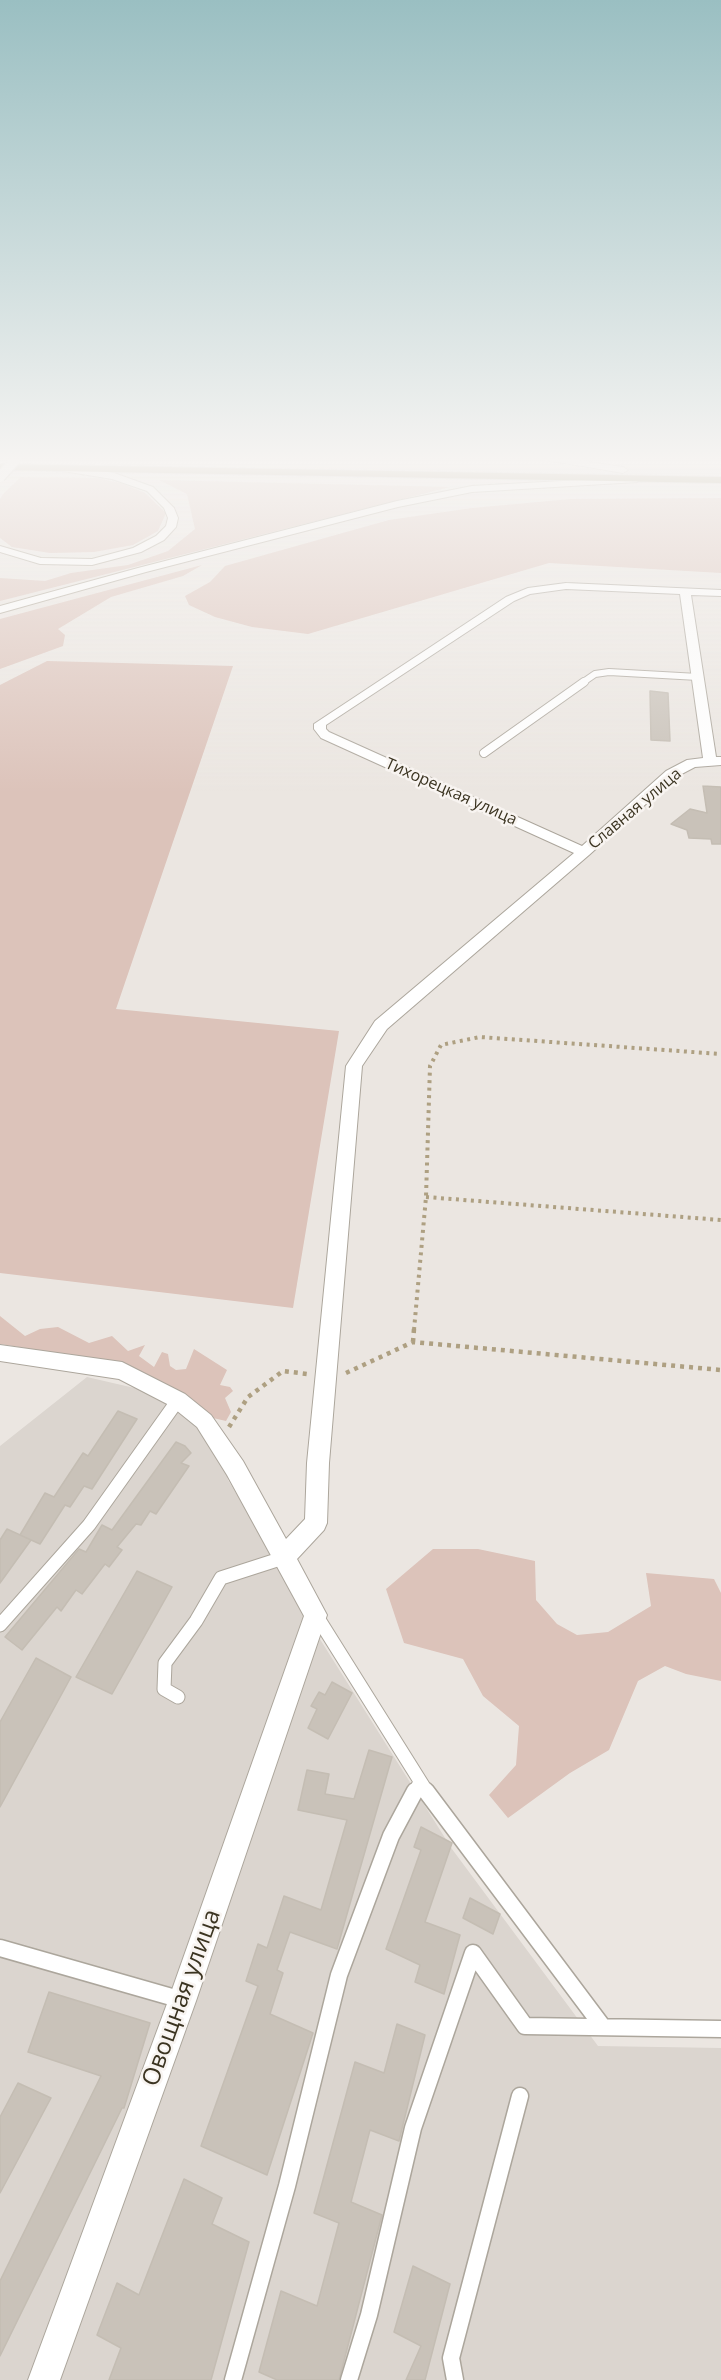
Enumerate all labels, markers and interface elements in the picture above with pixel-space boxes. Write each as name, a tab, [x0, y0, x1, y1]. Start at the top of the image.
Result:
street label: Тихорецкая улица	[382, 754, 520, 830]
street label: Славная улица	[585, 764, 685, 854]
street label: Овощная улица	[137, 1906, 227, 2090]

